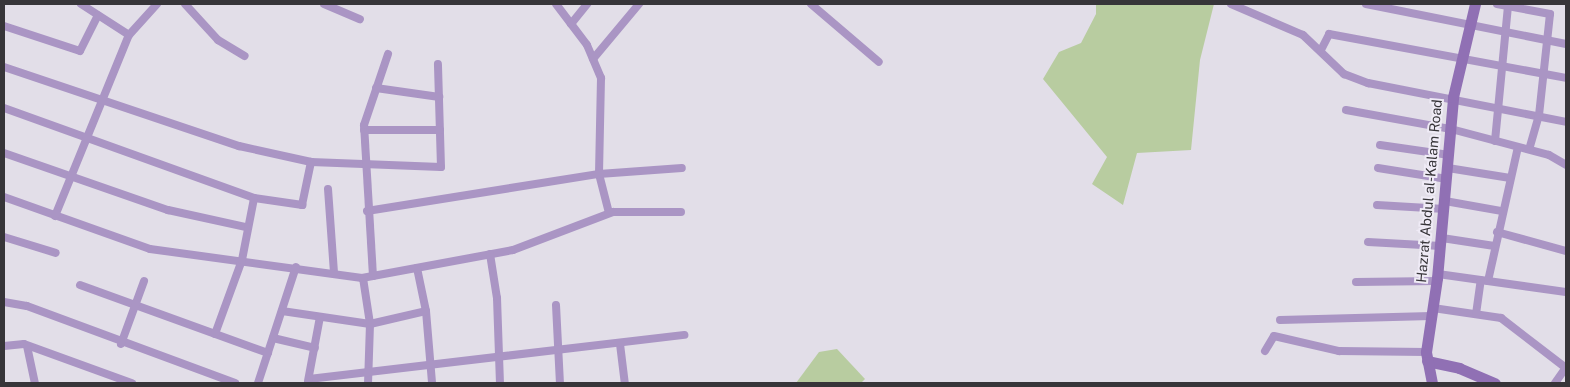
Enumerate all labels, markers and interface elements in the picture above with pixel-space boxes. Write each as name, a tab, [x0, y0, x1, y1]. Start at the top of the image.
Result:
street label: Hazrat Abdul al-Kalam Road	[1413, 99, 1445, 283]

